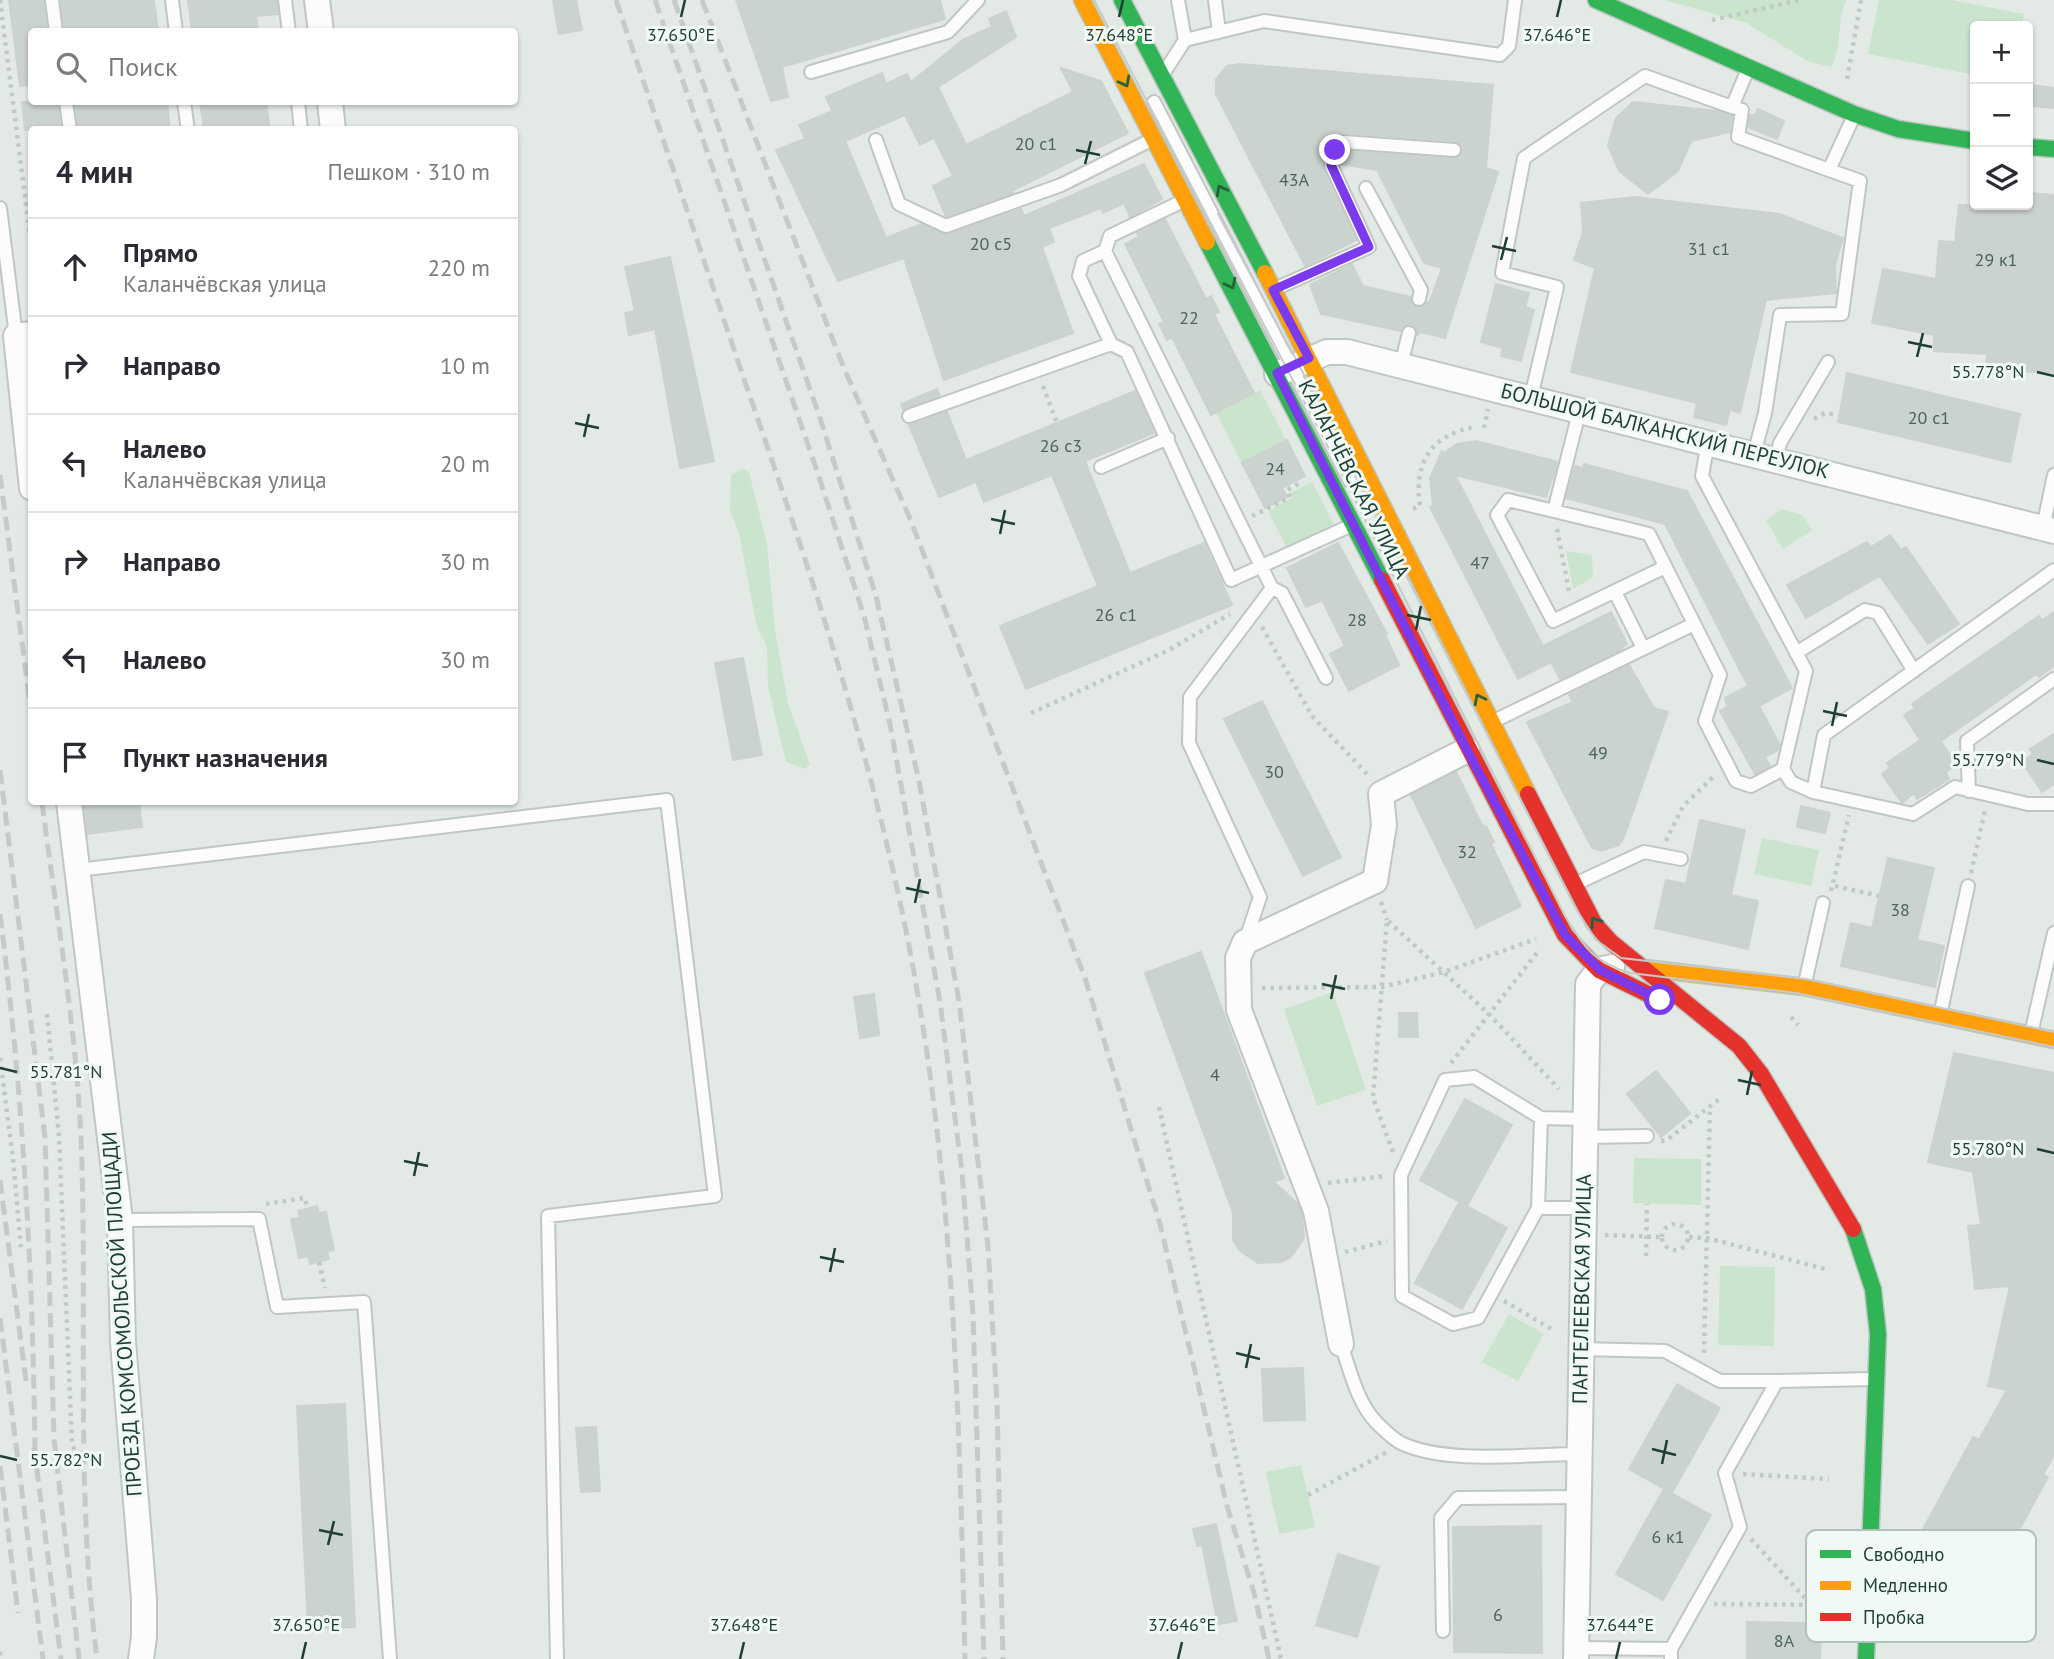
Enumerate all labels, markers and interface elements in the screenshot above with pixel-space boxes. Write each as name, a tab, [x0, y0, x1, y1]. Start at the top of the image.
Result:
map controls	[1970, 21, 2033, 210]
button: +	[1970, 21, 2033, 84]
text: 37.650°E	[647, 23, 715, 46]
text: 37.648°E	[1085, 23, 1153, 46]
text: 37.646°E	[1523, 23, 1591, 46]
search box	[28, 28, 518, 105]
icon: search	[52, 48, 90, 86]
text: Поиск	[108, 50, 177, 83]
one-way arrow	[1117, 75, 1130, 87]
button: −	[1970, 84, 2033, 147]
house number: 20 с1	[1015, 132, 1057, 155]
route end	[1319, 134, 1350, 165]
button: layers	[1970, 147, 2033, 210]
text: 4 мин	[56, 152, 133, 191]
text: Пешком · 310 m	[327, 157, 490, 186]
house number: 43А	[1279, 168, 1310, 191]
one-way arrow	[1216, 185, 1229, 197]
house number: 20 с5	[970, 232, 1012, 255]
text: Прямо	[123, 236, 198, 269]
house number: 31 с1	[1688, 237, 1730, 260]
icon: ahead	[56, 248, 94, 286]
house number: 29 к1	[1975, 248, 2017, 271]
text: 220 m	[428, 253, 490, 282]
text: Каланчёвская улица	[123, 269, 327, 298]
one-way arrow	[1222, 276, 1236, 289]
house number: 22	[1179, 306, 1199, 329]
icon: right	[56, 346, 94, 384]
text: Направо	[123, 349, 221, 382]
text: 10 m	[440, 351, 490, 380]
text: 55.778°N	[1952, 360, 2024, 383]
street label: КАЛАНЧЁВСКАЯ УЛИЦА	[1293, 375, 1417, 583]
street label: БОЛЬШОЙ БАЛКАНСКИЙ ПЕРЕУЛОК	[1498, 377, 1832, 484]
house number: 20 с1	[1908, 406, 1950, 429]
text: Налево	[123, 432, 207, 465]
house number: 26 с3	[1040, 434, 1082, 457]
icon: left	[56, 444, 94, 482]
text: 20 m	[440, 449, 490, 478]
house number: 24	[1265, 457, 1285, 480]
text: Каланчёвская улица	[123, 465, 327, 494]
icon: right	[56, 542, 94, 580]
text: Направо	[123, 545, 221, 578]
text: 30 m	[440, 547, 490, 576]
house number: 47	[1470, 551, 1490, 574]
house number: 26 с1	[1095, 603, 1137, 626]
house number: 28	[1347, 608, 1367, 631]
icon: left	[56, 640, 94, 678]
text: Налево	[123, 643, 207, 676]
text: 30 m	[440, 645, 490, 674]
one-way arrow	[1473, 694, 1487, 706]
icon: arrive	[56, 738, 94, 776]
text: Пункт назначения	[123, 741, 328, 774]
house number: 49	[1588, 741, 1608, 764]
text: 55.779°N	[1952, 748, 2024, 771]
house number: 30	[1264, 760, 1284, 783]
house number: 32	[1457, 840, 1477, 863]
house number: 38	[1890, 898, 1910, 921]
one-way arrow	[1591, 917, 1603, 930]
route start	[1644, 984, 1675, 1015]
text: 55.781°N	[30, 1060, 102, 1083]
house number: 4	[1210, 1063, 1220, 1086]
street label: ПРОЕЗД КОМСОМОЛЬСКОЙ ПЛОЩАДИ	[95, 1131, 148, 1497]
text: 55.780°N	[1952, 1137, 2024, 1160]
street label: ПАНТЕЛЕЕВСКАЯ УЛИЦА	[1566, 1173, 1597, 1404]
text: 55.782°N	[30, 1448, 102, 1471]
house number: 6 к1	[1651, 1525, 1685, 1548]
legend	[1806, 1530, 2036, 1642]
text: Свободно	[1863, 1542, 1945, 1566]
text: Медленно	[1863, 1573, 1948, 1597]
house number: 6	[1493, 1603, 1503, 1626]
text: Пробка	[1863, 1605, 1925, 1629]
text: 37.650°E	[272, 1613, 340, 1636]
text: 37.648°E	[710, 1613, 778, 1636]
text: 37.646°E	[1148, 1613, 1216, 1636]
text: 37.644°E	[1586, 1613, 1654, 1636]
house number: 8А	[1774, 1629, 1795, 1652]

